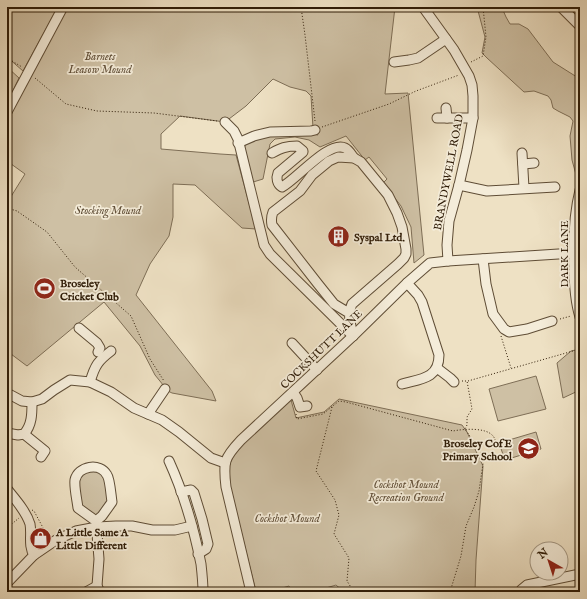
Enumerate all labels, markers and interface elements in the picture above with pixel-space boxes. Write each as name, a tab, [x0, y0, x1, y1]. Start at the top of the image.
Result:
park label: Barnets Leasow Mound	[68, 50, 132, 77]
street label: BRANDYWELL ROAD	[431, 113, 467, 231]
park label: Stocking Mound	[75, 204, 142, 219]
street label: DARK LANE	[558, 220, 572, 288]
building icon: Syspal Ltd.	[325, 224, 351, 250]
place label: Syspal Ltd.	[354, 231, 406, 245]
sports icon: Broseley Cricket Club	[31, 276, 57, 302]
place label: Broseley Cricket Club	[60, 277, 119, 304]
street label: COCKSHUTT LANE	[278, 307, 366, 392]
school or university icon: Broseley CofE Primary School	[515, 436, 541, 462]
place label: Broseley CofE Primary School	[443, 437, 513, 464]
park label: Cockshot Mound Recreation Ground	[368, 478, 444, 505]
park label: Cockshot Mound	[254, 512, 320, 526]
shop icon: A Little Same A Little Different	[28, 525, 54, 551]
place label: A Little Same A Little Different	[55, 526, 129, 553]
north arrow	[529, 541, 569, 581]
text: N	[534, 545, 552, 563]

